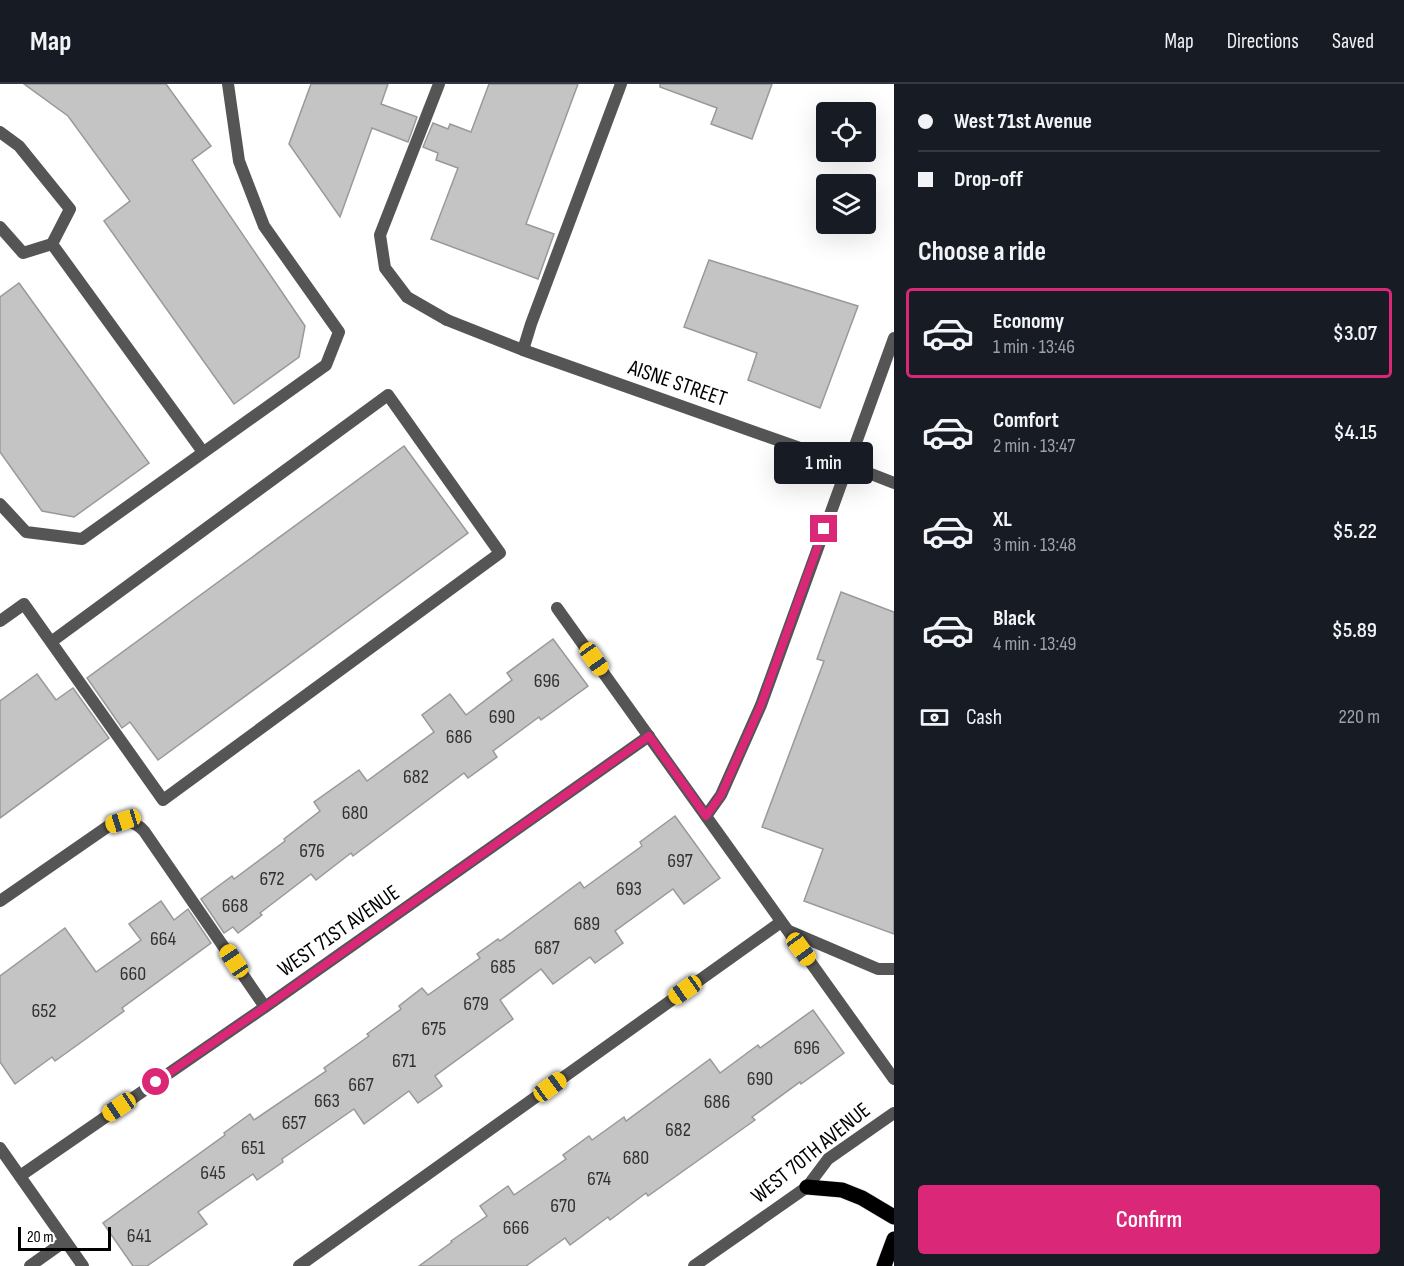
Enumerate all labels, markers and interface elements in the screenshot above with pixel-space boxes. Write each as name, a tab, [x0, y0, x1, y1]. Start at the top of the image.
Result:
text: Map	[30, 25, 71, 58]
text: Map	[1164, 29, 1194, 54]
text: Directions	[1227, 29, 1299, 54]
text: Saved	[1332, 29, 1374, 54]
map controls	[816, 102, 876, 234]
button: locate	[816, 102, 876, 162]
text: West 71st Avenue	[954, 108, 1092, 135]
text: Drop-off	[954, 166, 1023, 193]
button: layers	[816, 174, 876, 234]
text: Choose a ride	[918, 236, 1046, 268]
icon: car	[921, 306, 975, 360]
text: Economy	[993, 308, 1064, 335]
text: $3.07	[1333, 320, 1377, 347]
text: 1 min · 13:46	[993, 335, 1075, 359]
street label: AISNE STREET	[624, 354, 730, 413]
icon: car	[921, 405, 975, 459]
text: Comfort	[993, 407, 1059, 434]
text: $4.15	[1334, 419, 1377, 446]
text: 2 min · 13:47	[993, 434, 1075, 458]
callout: 1 min	[774, 442, 874, 484]
text: 1 min	[805, 451, 842, 475]
icon: car	[921, 504, 975, 558]
text: XL	[993, 506, 1012, 533]
route end	[810, 515, 837, 542]
text: $5.22	[1333, 518, 1377, 545]
text: 3 min · 13:48	[993, 533, 1076, 557]
icon: car	[921, 603, 975, 657]
text: Black	[993, 605, 1035, 632]
text: $5.89	[1332, 617, 1377, 644]
text: 4 min · 13:49	[993, 632, 1076, 656]
car	[576, 639, 612, 679]
house number: 696	[534, 669, 560, 693]
icon: cash	[918, 701, 951, 734]
text: Cash	[966, 704, 1002, 731]
house number: 690	[489, 705, 515, 729]
text: 220 m	[1339, 705, 1380, 729]
house number: 686	[446, 725, 472, 749]
house number: 682	[403, 765, 429, 789]
house number: 680	[342, 801, 368, 825]
car	[103, 807, 143, 835]
house number: 676	[299, 839, 325, 863]
house number: 697	[667, 849, 693, 873]
house number: 672	[260, 867, 284, 891]
house number: 693	[616, 877, 642, 901]
street label: WEST 71ST AVENUE	[273, 879, 405, 983]
house number: 668	[222, 894, 248, 918]
house number: 689	[574, 912, 600, 936]
house number: 664	[150, 927, 176, 951]
car	[783, 929, 819, 969]
house number: 687	[534, 936, 560, 960]
car	[216, 941, 252, 981]
house number: 685	[490, 955, 516, 979]
house number: 660	[120, 962, 146, 986]
car	[665, 972, 705, 1008]
house number: 679	[463, 992, 489, 1016]
house number: 652	[31, 999, 57, 1023]
house number: 675	[422, 1017, 446, 1041]
house number: 696	[794, 1036, 820, 1060]
house number: 671	[392, 1049, 416, 1073]
house number: 690	[747, 1067, 773, 1091]
route start	[142, 1068, 169, 1095]
car	[530, 1069, 570, 1105]
house number: 667	[348, 1073, 374, 1097]
car	[99, 1089, 139, 1125]
house number: 663	[314, 1089, 340, 1113]
house number: 686	[704, 1090, 730, 1114]
street label: WEST 70TH AVENUE	[746, 1097, 876, 1209]
house number: 657	[282, 1111, 306, 1135]
house number: 682	[665, 1118, 691, 1142]
house number: 651	[241, 1136, 265, 1160]
house number: 680	[623, 1146, 649, 1170]
house number: 645	[200, 1161, 226, 1185]
house number: 674	[587, 1167, 611, 1191]
button: Confirm	[918, 1185, 1380, 1254]
house number: 670	[550, 1194, 576, 1218]
house number: 666	[503, 1216, 529, 1240]
scale bar	[18, 1224, 111, 1252]
house number: 641	[127, 1224, 151, 1248]
text: 20 m	[27, 1228, 54, 1247]

